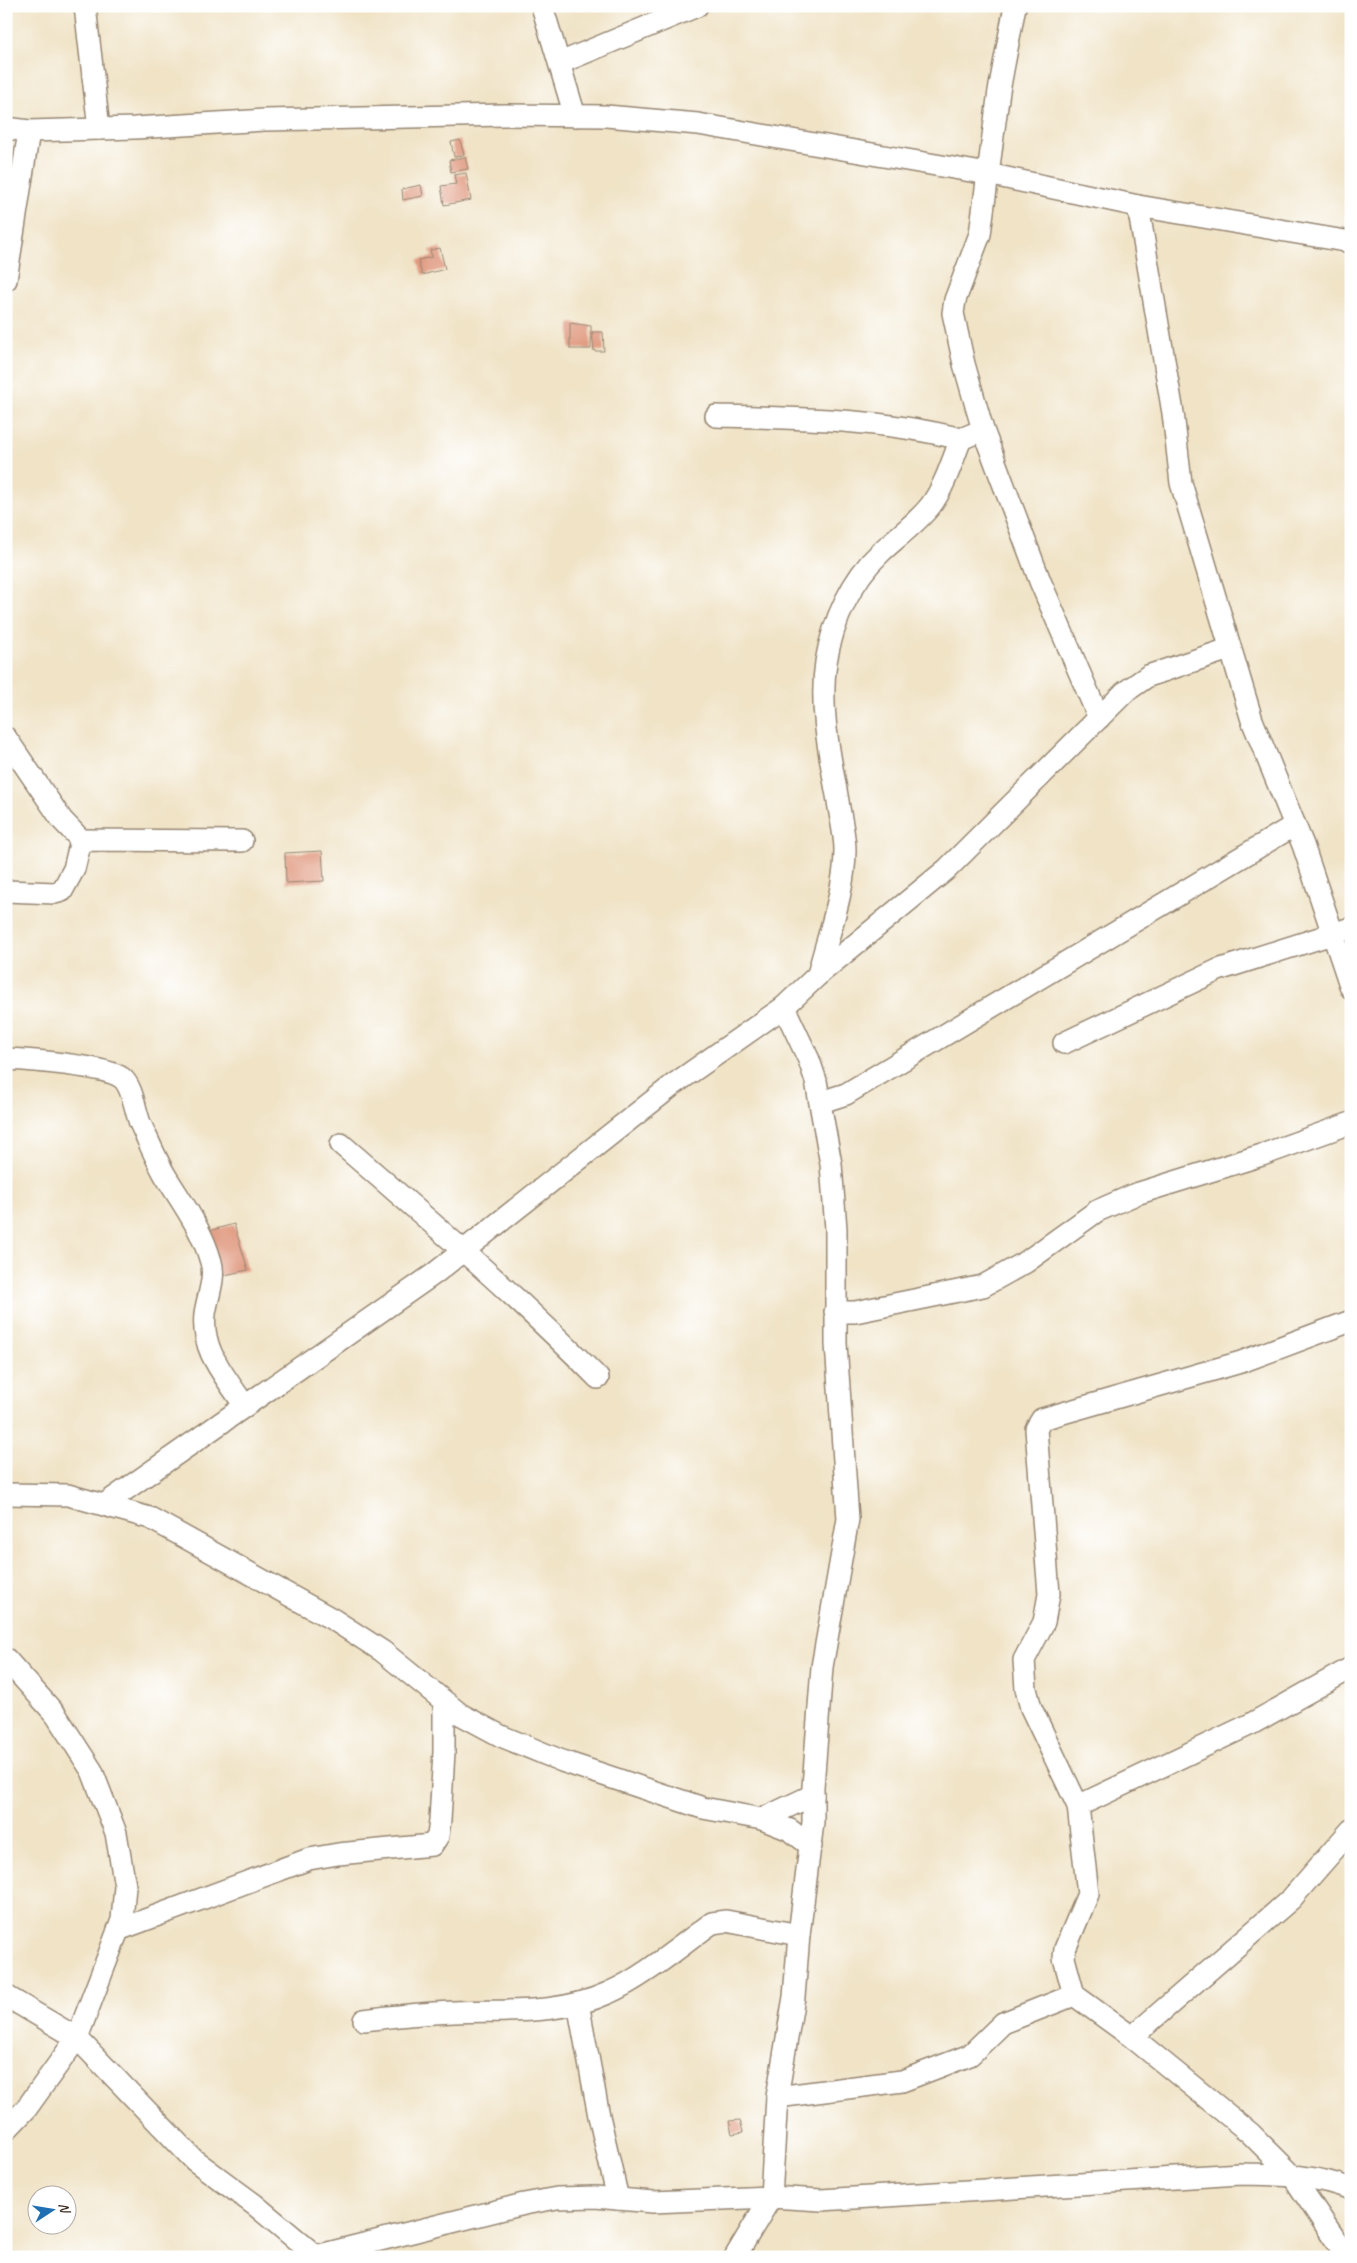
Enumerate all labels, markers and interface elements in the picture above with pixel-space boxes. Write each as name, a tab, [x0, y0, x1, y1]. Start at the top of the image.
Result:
north arrow	[28, 2186, 78, 2236]
text: N	[55, 2201, 74, 2216]

